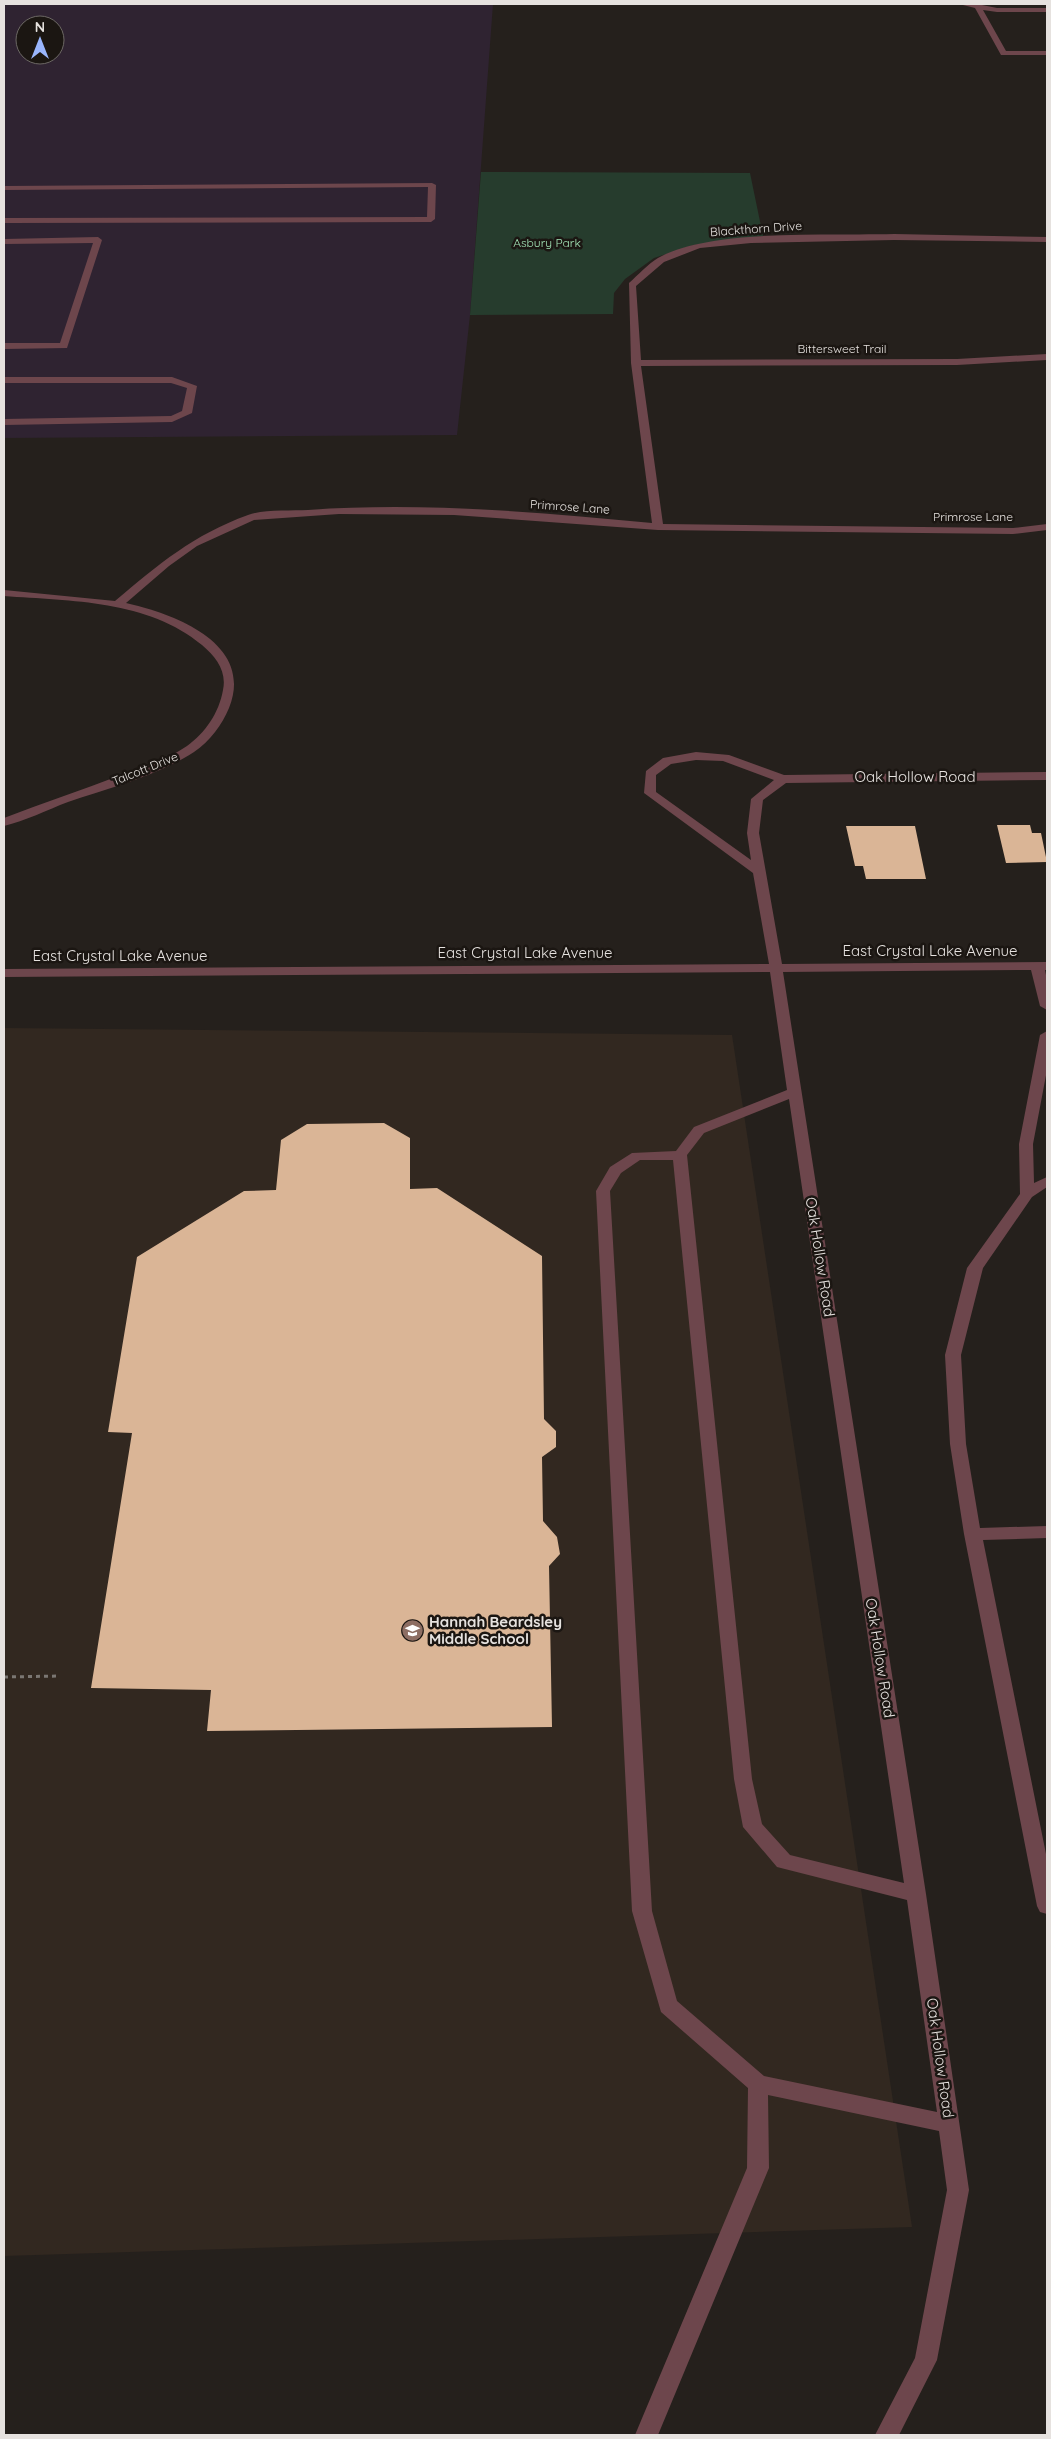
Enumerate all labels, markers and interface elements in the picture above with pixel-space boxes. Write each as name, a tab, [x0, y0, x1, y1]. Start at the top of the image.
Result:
north arrow	[15, 15, 65, 65]
text: N	[35, 18, 45, 36]
street label: Blackthorn Drive	[709, 218, 803, 239]
park label: Asbury Park	[513, 235, 581, 250]
street label: Bittersweet Trail	[797, 341, 887, 356]
street label: Primrose Lane	[530, 496, 611, 517]
street label: Primrose Lane	[933, 509, 1013, 524]
street label: Talcott Drive	[110, 748, 180, 789]
street label: Oak Hollow Road	[855, 767, 975, 786]
street label: East Crystal Lake Avenue	[842, 941, 1018, 960]
street label: East Crystal Lake Avenue	[437, 943, 613, 962]
street label: East Crystal Lake Avenue	[32, 946, 208, 965]
street label: Oak Hollow Road	[802, 1196, 839, 1318]
street label: Oak Hollow Road	[862, 1597, 899, 1719]
place label: Hannah Beardsley Middle School	[429, 1612, 562, 1648]
school or university icon: Hannah Beardsley Middle School	[401, 1619, 425, 1643]
street label: Oak Hollow Road	[923, 1997, 958, 2119]

